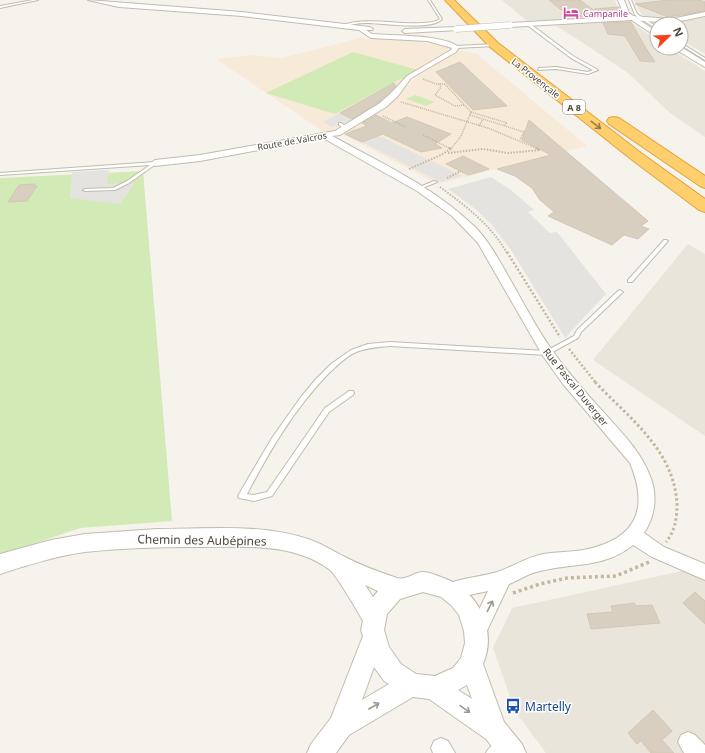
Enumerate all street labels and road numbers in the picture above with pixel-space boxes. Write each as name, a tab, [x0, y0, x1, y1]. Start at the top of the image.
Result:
street label: La Provençale	[509, 55, 563, 101]
road number: A 8	[563, 100, 585, 114]
street label: Route de Valcros	[256, 128, 328, 154]
street label: Rue Pascal Duverger	[540, 345, 612, 429]
street label: Chemin des Aubépines	[137, 530, 267, 550]

